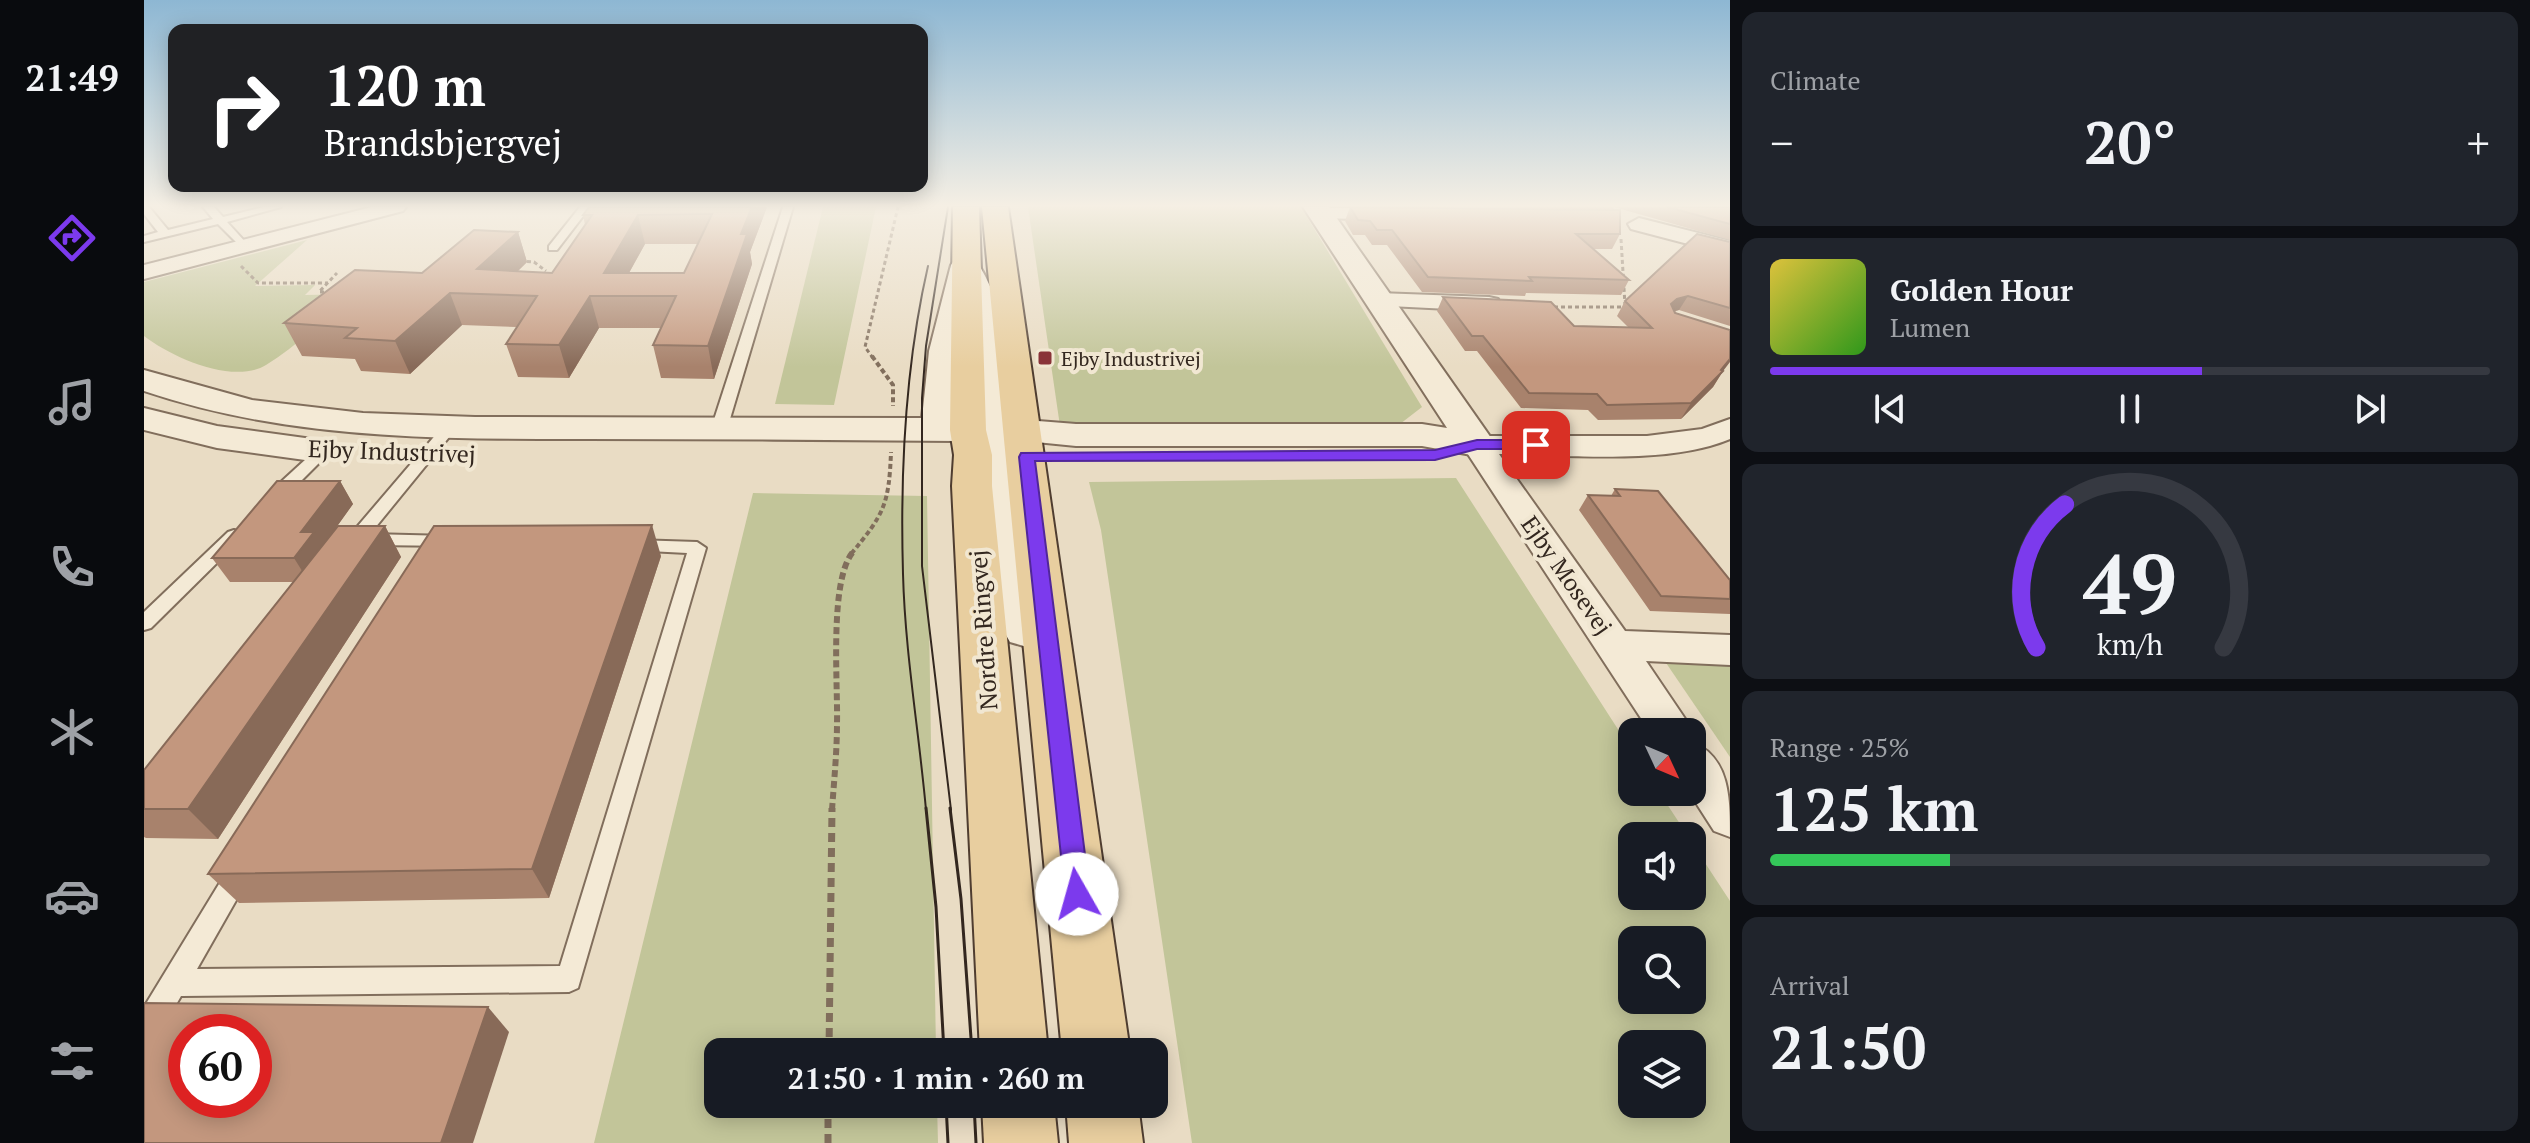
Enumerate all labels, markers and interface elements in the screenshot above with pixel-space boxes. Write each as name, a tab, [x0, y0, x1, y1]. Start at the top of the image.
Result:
text: 120 m	[324, 48, 486, 122]
text: 21:49	[25, 54, 119, 101]
icon: right	[192, 56, 296, 160]
text: Climate	[1770, 63, 1861, 97]
text: 20°	[2084, 102, 2176, 181]
text: −	[1770, 113, 1793, 172]
text: +	[2467, 113, 2490, 172]
text: Brandsbjergvej	[324, 119, 562, 166]
icon: directions	[44, 210, 100, 266]
text: Golden Hour	[1890, 270, 2073, 310]
text: Lumen	[1890, 310, 1970, 344]
place label: Ejby Industrivej	[1061, 345, 1201, 372]
marker: Ejby Industrivej	[1036, 349, 1054, 367]
icon: music	[44, 374, 100, 430]
icon: previous	[1868, 387, 1912, 431]
icon: pause	[2108, 387, 2152, 431]
icon: next	[2348, 387, 2392, 431]
pin	[1502, 411, 1570, 479]
icon: arrive	[1514, 423, 1558, 467]
street label: Ejby Industrivej	[308, 432, 476, 470]
street label: Ejby Mosevej	[1514, 509, 1620, 641]
text: 49	[2083, 527, 2177, 637]
icon: phone	[44, 539, 100, 595]
street label: Nordre Ringvej	[961, 549, 1005, 711]
text: km/h	[2097, 625, 2163, 663]
icon: climate	[44, 704, 100, 760]
north arrow	[1618, 718, 1706, 806]
map controls	[1618, 718, 1706, 1118]
text: Range · 25%	[1770, 730, 1909, 764]
text: 125 km	[1770, 769, 1978, 848]
button: sound	[1618, 822, 1706, 910]
position arrow	[1035, 852, 1119, 936]
icon: car	[44, 868, 100, 924]
button: search	[1618, 926, 1706, 1014]
text: Arrival	[1770, 968, 1850, 1002]
text: 21:50	[1770, 1007, 1926, 1086]
speed limit sign: 60	[168, 1014, 272, 1118]
button: layers	[1618, 1030, 1706, 1118]
icon: filters	[44, 1033, 100, 1089]
text: 21:50 · 1 min · 260 m	[788, 1058, 1084, 1098]

